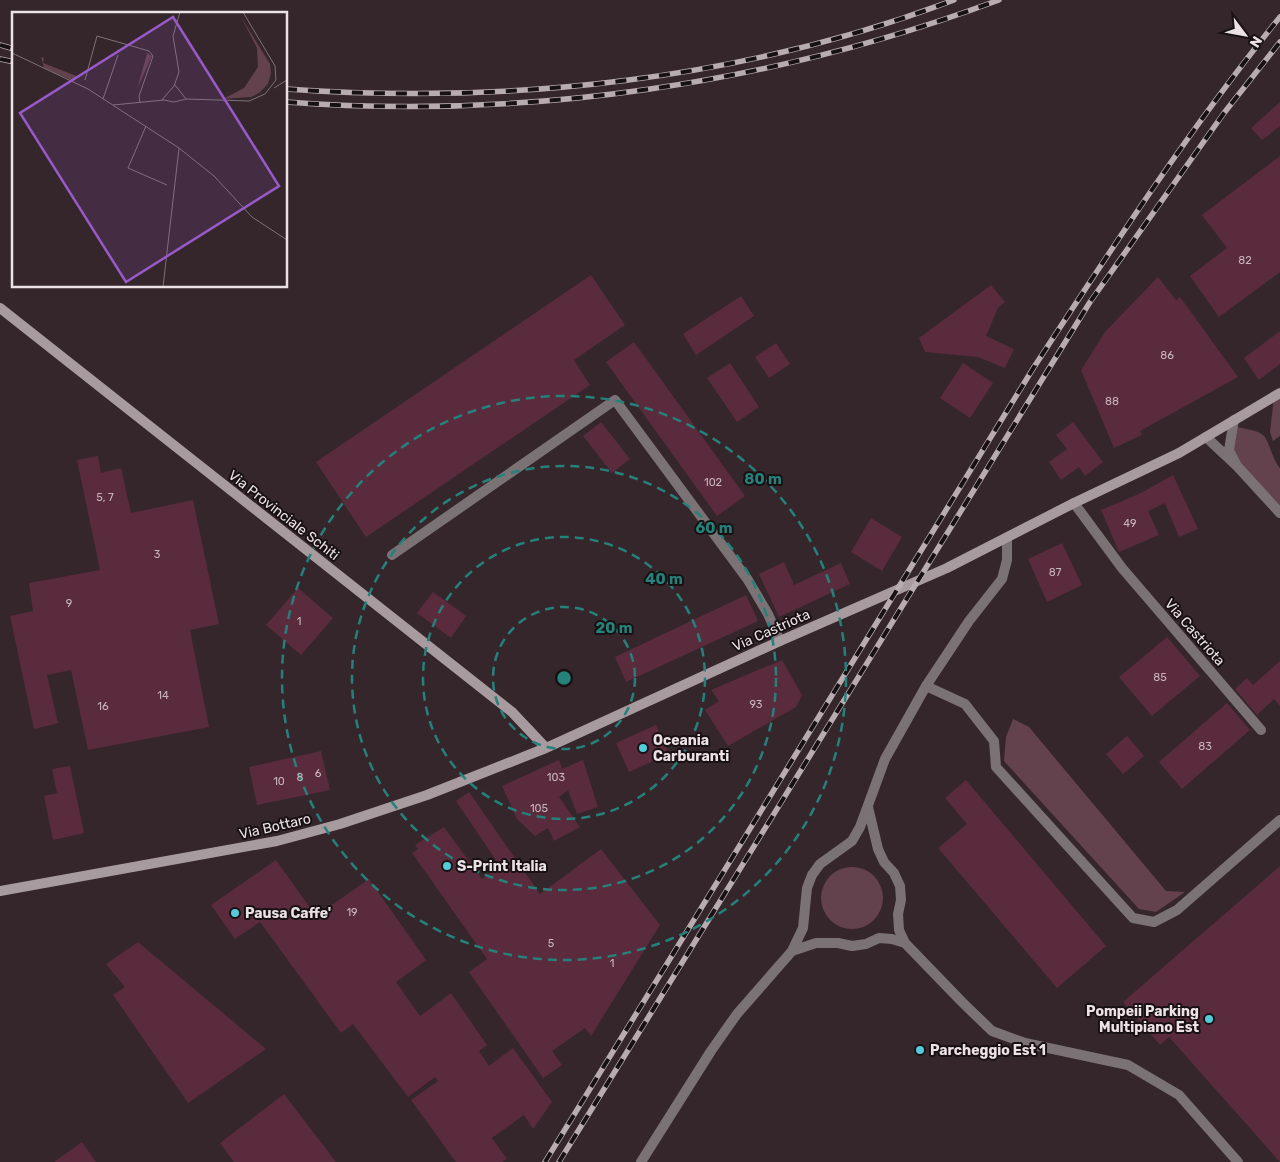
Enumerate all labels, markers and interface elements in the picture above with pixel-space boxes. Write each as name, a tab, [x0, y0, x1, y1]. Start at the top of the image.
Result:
north arrow	[1220, 10, 1270, 60]
inset map	[12, 12, 288, 288]
text: N	[1246, 33, 1265, 50]
house number: 82	[1238, 254, 1252, 267]
house number: 86	[1160, 349, 1174, 362]
house number: 88	[1105, 395, 1119, 408]
street label: Via Provinciale Schiti	[225, 467, 343, 564]
text: 80 m	[744, 470, 782, 488]
house number: 102	[704, 476, 722, 489]
house number: 5, 7	[96, 491, 114, 504]
house number: 49	[1123, 517, 1137, 530]
text: 60 m	[696, 519, 732, 537]
house number: 3	[154, 548, 161, 561]
house number: 87	[1049, 566, 1062, 579]
text: 40 m	[645, 570, 683, 588]
street label: Via Castriota	[1161, 595, 1228, 669]
house number: 9	[66, 597, 72, 610]
street label: Via Castriota	[730, 606, 813, 655]
house number: 1	[297, 615, 301, 628]
text: 20 m	[596, 619, 632, 637]
centre of rings	[555, 669, 573, 687]
house number: 85	[1153, 671, 1167, 684]
house number: 14	[157, 689, 169, 702]
house number: 93	[750, 698, 763, 711]
house number: 16	[97, 700, 109, 713]
place label: Oceania Carburanti	[653, 732, 729, 765]
house number: 83	[1198, 740, 1212, 753]
marker: Oceania Carburanti	[637, 742, 649, 754]
house number: 6	[315, 767, 322, 780]
house number: 8	[297, 771, 304, 784]
house number: 103	[547, 771, 566, 784]
house number: 10	[273, 775, 285, 788]
house number: 105	[530, 802, 549, 815]
street label: Via Bottaro	[238, 810, 313, 843]
place label: S-Print Italia	[457, 858, 547, 875]
marker: S-Print Italia	[441, 860, 453, 872]
place label: Pausa Caffe'	[245, 905, 331, 922]
house number: 19	[346, 906, 358, 919]
marker: Pausa Caffe'	[229, 907, 241, 919]
house number: 5	[548, 937, 555, 950]
house number: 1	[610, 957, 614, 970]
place label: Pompeii Parking Multipiano Est	[1086, 1003, 1199, 1036]
marker: Pompeii Parking Multipiano Est	[1203, 1013, 1215, 1025]
place label: Parcheggio Est 1	[930, 1042, 1046, 1059]
marker: Parcheggio Est 1	[914, 1044, 926, 1056]

